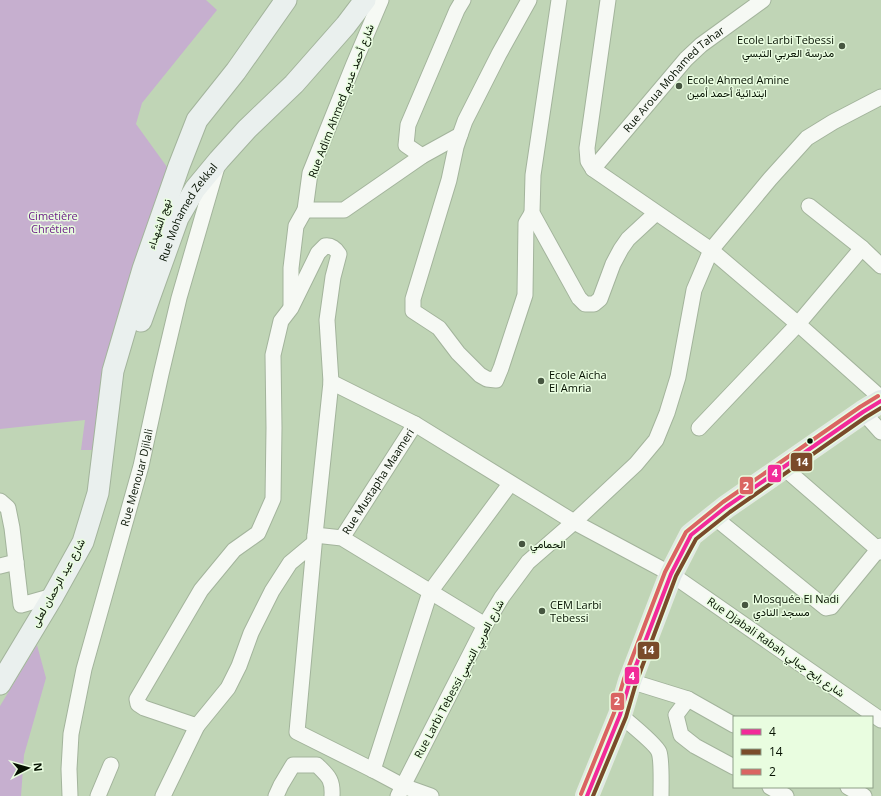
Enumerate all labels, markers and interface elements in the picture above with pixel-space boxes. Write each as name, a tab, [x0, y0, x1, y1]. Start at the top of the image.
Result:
street label: Rue Adim Ahmed شارع أحمد عديم	[304, 21, 378, 180]
street label: Rue Aroua Mohamed Tahar	[619, 22, 727, 135]
place label: Ecole Larbi Tebessi مدرسة العربي التبسي	[737, 32, 834, 63]
marker: Ecole Larbi Tebessi مدرسة العربي التبسي	[837, 41, 847, 51]
place label: Ecole Ahmed Amine ابتدائية أحمد أمين	[687, 72, 789, 100]
marker: Ecole Ahmed Amine ابتدائية أحمد أمين	[674, 81, 684, 91]
street label: Rue Mohamed Zekkal	[155, 160, 220, 264]
street label: نهج الشهداء	[143, 197, 175, 251]
park label: Cimetière Chrétien	[28, 208, 78, 236]
place label: Ecole Aicha El Amria	[549, 367, 607, 395]
marker: Ecole Aicha El Amria	[536, 376, 546, 386]
street label: Rue Mustapha Maameri	[338, 426, 417, 537]
street label: Rue Menouar Djilali	[116, 427, 156, 528]
unlabelled marker	[805, 436, 815, 446]
line badge: 14	[790, 452, 813, 472]
text: 14	[796, 454, 809, 469]
line badge: 4	[767, 464, 782, 483]
text: 4	[772, 465, 779, 480]
line badge: 2	[739, 476, 754, 495]
text: 2	[743, 478, 749, 493]
street label: شارع عبد الرحمان لعلى	[27, 535, 89, 630]
place label: الحمامي	[530, 536, 566, 554]
marker: الحمامي	[517, 539, 527, 549]
place label: Mosquée El Nadi مسجد النادي	[753, 591, 839, 622]
street label: Rue Djabali Rabah شارع رابح جبالي	[703, 593, 848, 703]
street label: Rue Larbi Tebessi شارع العربي التبسي	[410, 597, 510, 762]
place label: CEM Larbi Tebessi	[550, 597, 602, 625]
marker: Mosquée El Nadi مسجد النادي	[740, 600, 750, 610]
marker: CEM Larbi Tebessi	[537, 606, 547, 616]
line badge: 14	[637, 641, 660, 660]
text: 14	[642, 642, 655, 657]
line badge: 4	[624, 666, 640, 685]
text: 4	[629, 668, 636, 683]
line badge: 2	[610, 692, 625, 711]
text: 2	[614, 693, 620, 708]
legend	[733, 716, 873, 788]
text: 4	[769, 723, 776, 740]
text: 14	[769, 743, 783, 760]
north arrow	[8, 748, 48, 788]
text: N	[31, 762, 46, 772]
text: 2	[769, 763, 776, 780]

